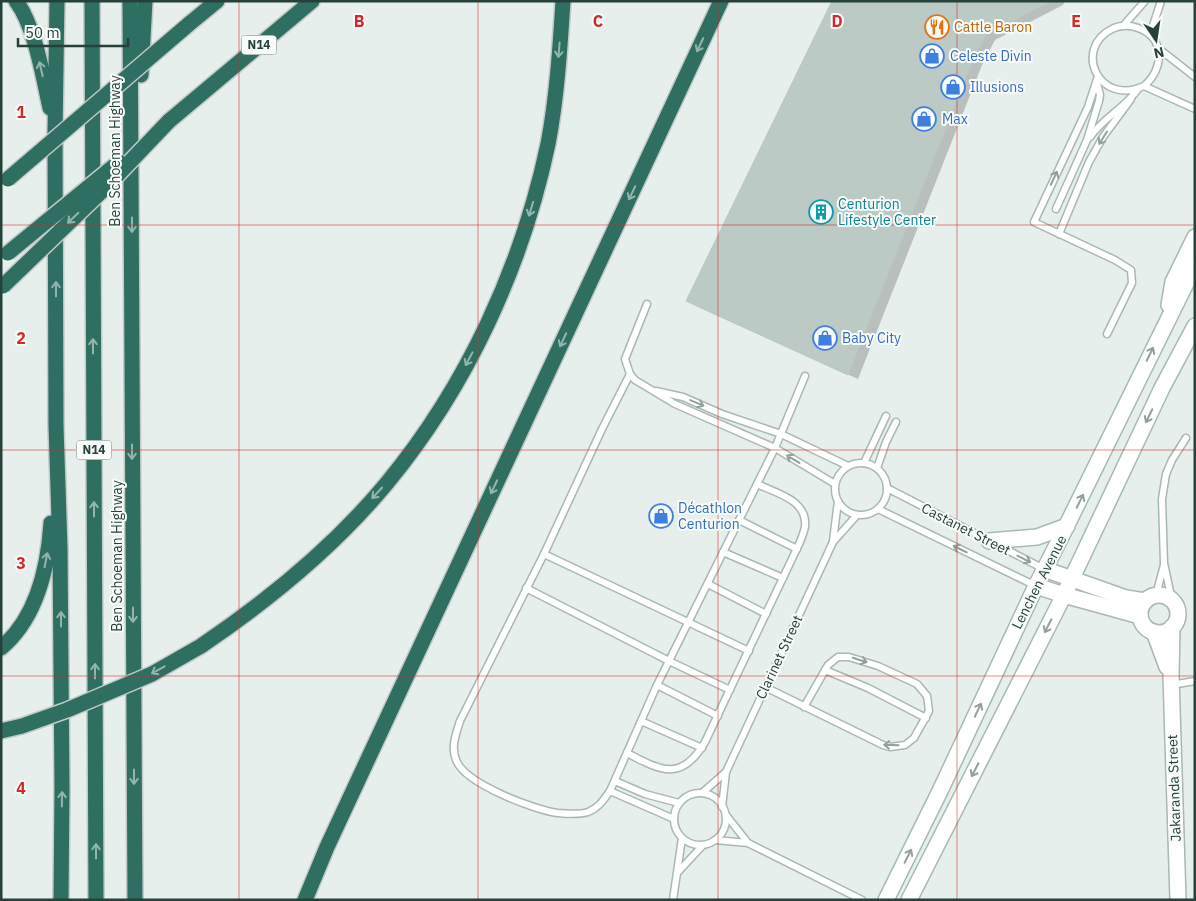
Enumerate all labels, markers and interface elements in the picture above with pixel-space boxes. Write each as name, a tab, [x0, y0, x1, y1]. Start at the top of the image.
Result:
text: B	[354, 11, 365, 31]
text: C	[593, 11, 603, 31]
text: D	[831, 11, 843, 31]
text: E	[1071, 11, 1081, 31]
restaurant icon: Cattle Baron	[924, 14, 950, 40]
scale bar	[18, 15, 128, 47]
north arrow	[1131, 15, 1181, 65]
place label: Cattle Baron	[954, 18, 1032, 36]
text: 50 m	[25, 23, 60, 42]
road number: N14	[242, 36, 276, 54]
one-way arrow	[695, 38, 705, 53]
one-way arrow	[555, 42, 564, 58]
shop icon: Celeste Divin	[919, 43, 945, 69]
text: N	[1152, 43, 1166, 63]
place label: Celeste Divin	[950, 47, 1032, 65]
one-way arrow	[36, 62, 45, 78]
shop icon: Illusions	[940, 74, 966, 100]
street label: Ben Schoeman Highway	[106, 75, 124, 227]
place label: Illusions	[970, 78, 1024, 96]
text: 1	[16, 102, 26, 122]
shop icon: Max	[911, 106, 937, 132]
place label: Max	[942, 110, 968, 128]
one-way arrow	[1097, 131, 1107, 145]
one-way arrow	[1050, 171, 1060, 186]
one-way arrow	[626, 185, 636, 200]
place label: Centurion Lifestyle Center	[838, 195, 936, 229]
building icon: Centurion Lifestyle Center	[808, 199, 834, 225]
one-way arrow	[526, 201, 535, 217]
one-way arrow	[67, 212, 80, 224]
one-way arrow	[127, 216, 137, 233]
one-way arrow	[51, 282, 61, 298]
shop icon: Baby City	[812, 325, 838, 351]
text: 2	[16, 328, 26, 348]
place label: Baby City	[842, 329, 901, 347]
one-way arrow	[558, 332, 568, 347]
one-way arrow	[88, 338, 98, 354]
one-way arrow	[1146, 347, 1156, 362]
one-way arrow	[464, 352, 474, 367]
one-way arrow	[689, 399, 704, 408]
one-way arrow	[1144, 408, 1153, 423]
road number: N14	[76, 440, 112, 460]
one-way arrow	[127, 444, 137, 460]
one-way arrow	[787, 454, 801, 464]
one-way arrow	[489, 479, 498, 494]
street label: Ben Schoeman Highway	[108, 480, 126, 632]
one-way arrow	[371, 487, 383, 499]
one-way arrow	[1075, 494, 1085, 509]
place label: Décathlon Centurion	[678, 499, 742, 533]
street label: Castanet Street	[918, 499, 1014, 559]
one-way arrow	[89, 501, 99, 517]
shop icon: Décathlon Centurion	[648, 503, 674, 529]
street label: Lenchen Avenue	[1008, 532, 1071, 632]
one-way arrow	[953, 544, 968, 553]
text: 3	[16, 553, 26, 573]
one-way arrow	[42, 553, 52, 569]
one-way arrow	[1016, 555, 1031, 564]
one-way arrow	[128, 606, 138, 622]
one-way arrow	[56, 611, 66, 627]
street label: Clarinet Street	[752, 612, 806, 702]
one-way arrow	[1043, 618, 1053, 633]
one-way arrow	[852, 656, 868, 666]
one-way arrow	[90, 663, 100, 680]
one-way arrow	[151, 665, 166, 675]
one-way arrow	[974, 703, 983, 718]
street label: Jakaranda Street	[1163, 734, 1185, 842]
one-way arrow	[884, 741, 900, 750]
one-way arrow	[970, 763, 980, 778]
one-way arrow	[129, 768, 139, 785]
text: 4	[16, 778, 26, 798]
one-way arrow	[57, 791, 67, 807]
one-way arrow	[91, 843, 101, 860]
one-way arrow	[904, 849, 913, 864]

